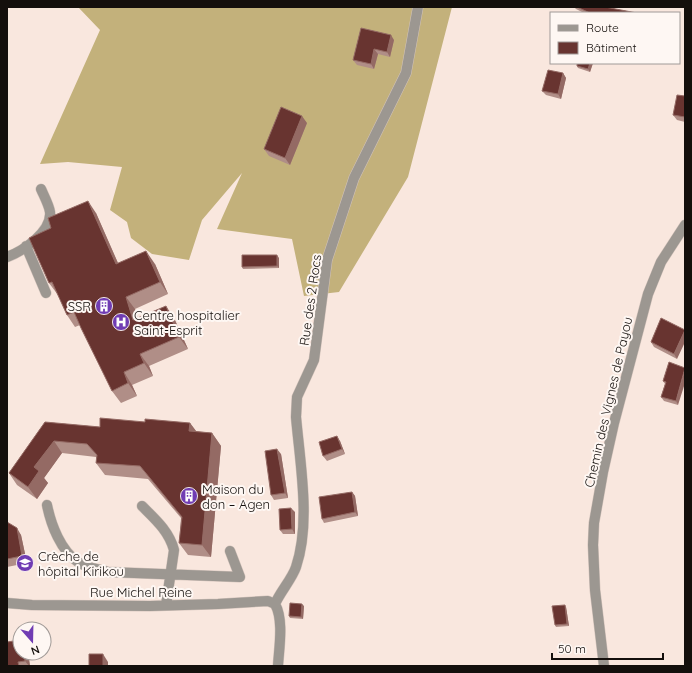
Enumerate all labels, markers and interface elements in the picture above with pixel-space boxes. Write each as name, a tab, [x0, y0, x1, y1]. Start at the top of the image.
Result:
legend	[550, 12, 680, 64]
text: Route	[586, 20, 619, 35]
text: Bâtiment	[586, 40, 636, 55]
street label: Rue des 2 Rocs	[296, 253, 324, 347]
building icon: SSR	[94, 296, 114, 316]
place label: SSR	[68, 298, 91, 314]
place label: Centre hospitalier Saint-Esprit	[134, 307, 240, 338]
hospital icon: Centre hospitalier Saint-Esprit	[111, 312, 131, 332]
street label: Chemin des Vignes de Payou	[581, 315, 635, 489]
place label: Maison du don – Agen	[202, 481, 270, 512]
building icon: Maison du don – Agen	[179, 486, 199, 506]
place label: Crèche de hôpital Kirikou	[38, 548, 124, 579]
school or university icon: Crèche de hôpital Kirikou	[15, 553, 35, 573]
street label: Rue Michel Reine	[90, 584, 192, 600]
north arrow	[12, 621, 52, 661]
scale bar	[552, 635, 663, 661]
text: 50 m	[558, 641, 586, 656]
text: N	[29, 642, 42, 658]

